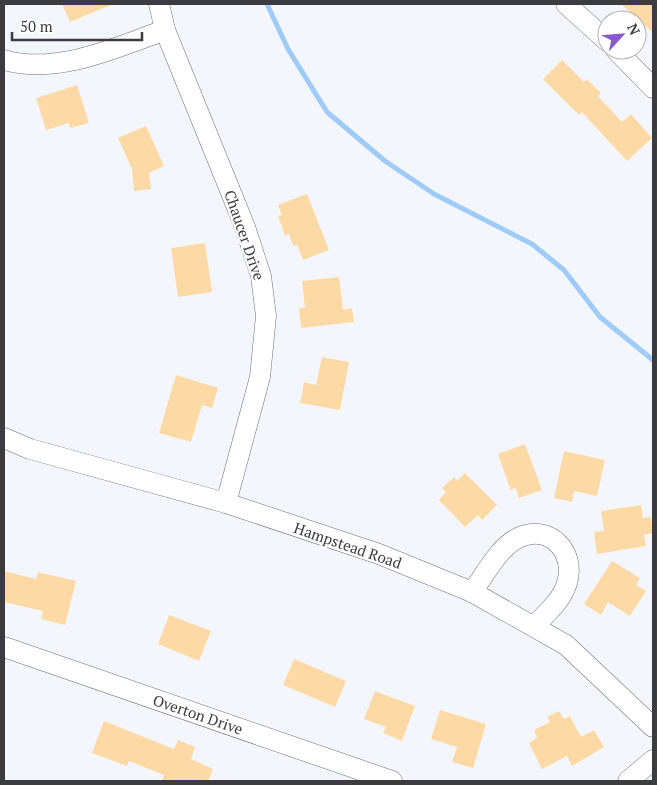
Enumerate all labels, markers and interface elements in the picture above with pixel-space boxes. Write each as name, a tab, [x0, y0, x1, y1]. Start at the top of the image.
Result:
scale bar	[12, 10, 142, 42]
north arrow	[597, 10, 647, 60]
text: 50 m	[20, 16, 53, 36]
text: N	[623, 20, 645, 38]
street label: Chaucer Drive	[220, 187, 270, 283]
street label: Hampstead Road	[292, 517, 404, 573]
street label: Overton Drive	[150, 689, 246, 739]

